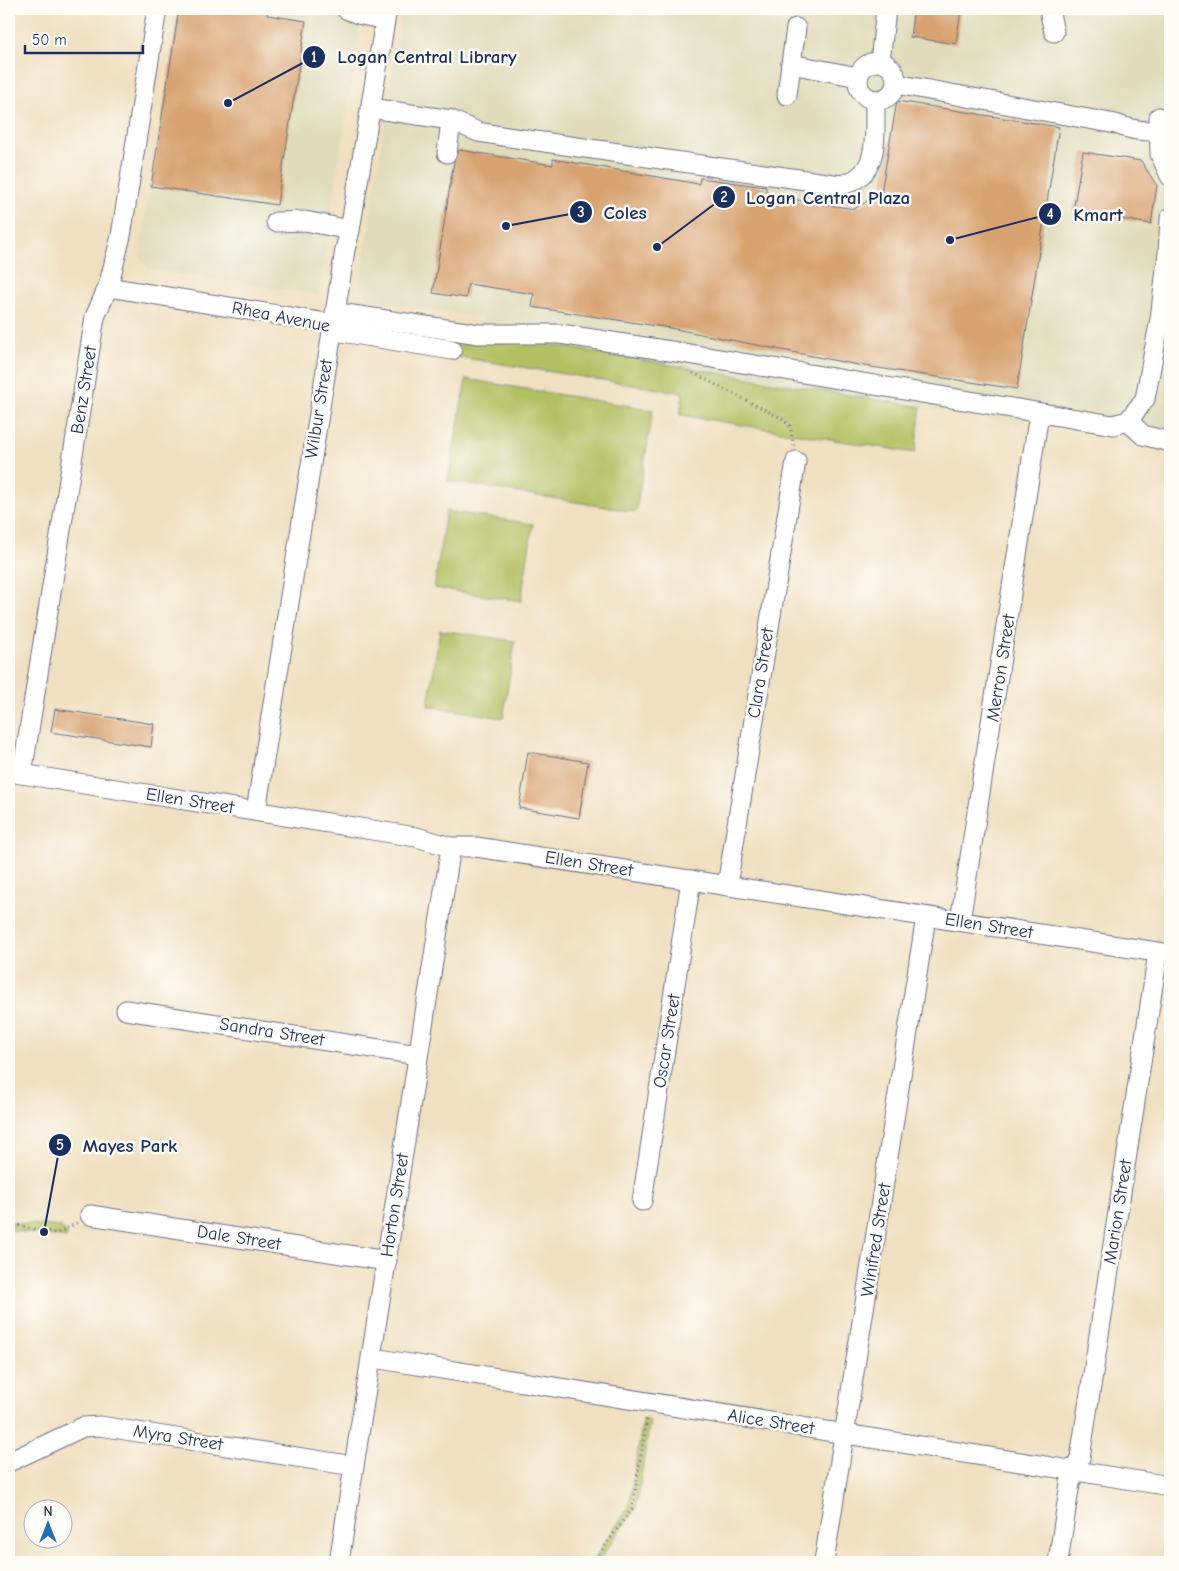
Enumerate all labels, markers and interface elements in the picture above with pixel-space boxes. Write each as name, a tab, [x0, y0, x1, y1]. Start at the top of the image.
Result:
scale bar	[25, 22, 142, 54]
text: 50 m	[32, 31, 67, 49]
callout: Logan Central Library	[302, 40, 526, 74]
text: Logan Central Library	[337, 46, 517, 68]
text: 1	[311, 48, 317, 66]
callout: Logan Central Plaza	[711, 180, 920, 214]
text: Logan Central Plaza	[746, 187, 910, 209]
text: 2	[720, 188, 728, 206]
callout: Coles	[569, 195, 657, 229]
callout: Kmart	[1038, 197, 1132, 231]
text: Coles	[603, 202, 647, 224]
text: 3	[577, 203, 585, 221]
text: Kmart	[1073, 204, 1123, 226]
text: 4	[1046, 205, 1054, 223]
street label: Rhea Avenue	[230, 297, 332, 337]
street label: Benz Street	[67, 344, 101, 436]
street label: Wilbur Street	[301, 357, 337, 460]
street label: Merron Street	[982, 612, 1020, 723]
street label: Clara Street	[743, 625, 779, 720]
street label: Ellen Street	[145, 784, 236, 818]
street label: Ellen Street	[544, 847, 635, 881]
street label: Ellen Street	[944, 909, 1035, 943]
street label: Oscar Street	[649, 992, 685, 1090]
street label: Sandra Street	[218, 1013, 327, 1051]
callout: Mayes Park	[48, 1128, 187, 1162]
text: Mayes Park	[83, 1135, 178, 1157]
text: 5	[56, 1136, 64, 1154]
street label: Horton Street	[376, 1151, 414, 1258]
street label: Marion Street	[1099, 1157, 1137, 1266]
street label: Winifred Street	[857, 1181, 896, 1299]
street label: Dale Street	[196, 1221, 283, 1255]
street label: Alice Street	[726, 1405, 817, 1439]
street label: Myra Street	[132, 1421, 225, 1456]
north arrow	[22, 1498, 72, 1548]
text: N	[43, 1503, 53, 1520]

